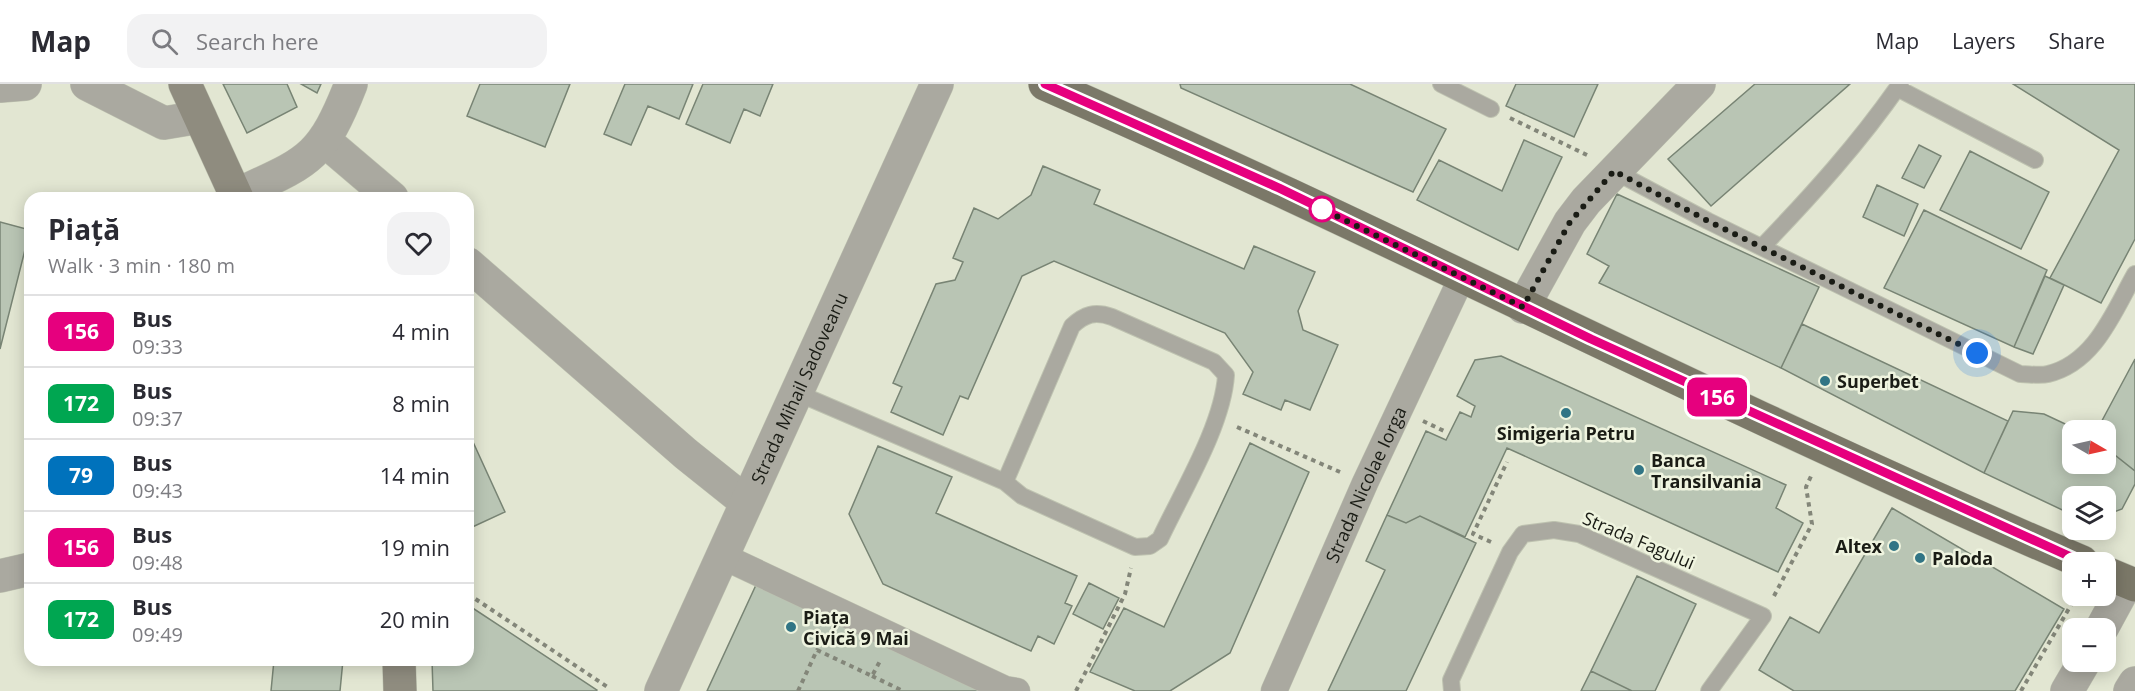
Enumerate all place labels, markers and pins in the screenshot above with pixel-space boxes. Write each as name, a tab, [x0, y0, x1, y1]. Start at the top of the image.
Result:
unlabelled marker	[1309, 196, 1335, 222]
place label: Superbet	[1837, 369, 1919, 393]
marker: Superbet	[1818, 374, 1832, 388]
marker: Simigeria Petru	[1559, 406, 1573, 420]
place label: Simigeria Petru	[1497, 421, 1635, 445]
place label: Banca Transilvania	[1651, 448, 1762, 493]
marker: Banca Transilvania	[1632, 463, 1646, 477]
place label: Altex	[1835, 534, 1883, 558]
marker: Altex	[1887, 539, 1901, 553]
place label: Paloda	[1932, 546, 1993, 570]
marker: Paloda	[1913, 551, 1927, 565]
place label: Piața Civică 9 Mai	[803, 605, 909, 650]
marker: Piața Civică 9 Mai	[784, 620, 798, 634]

